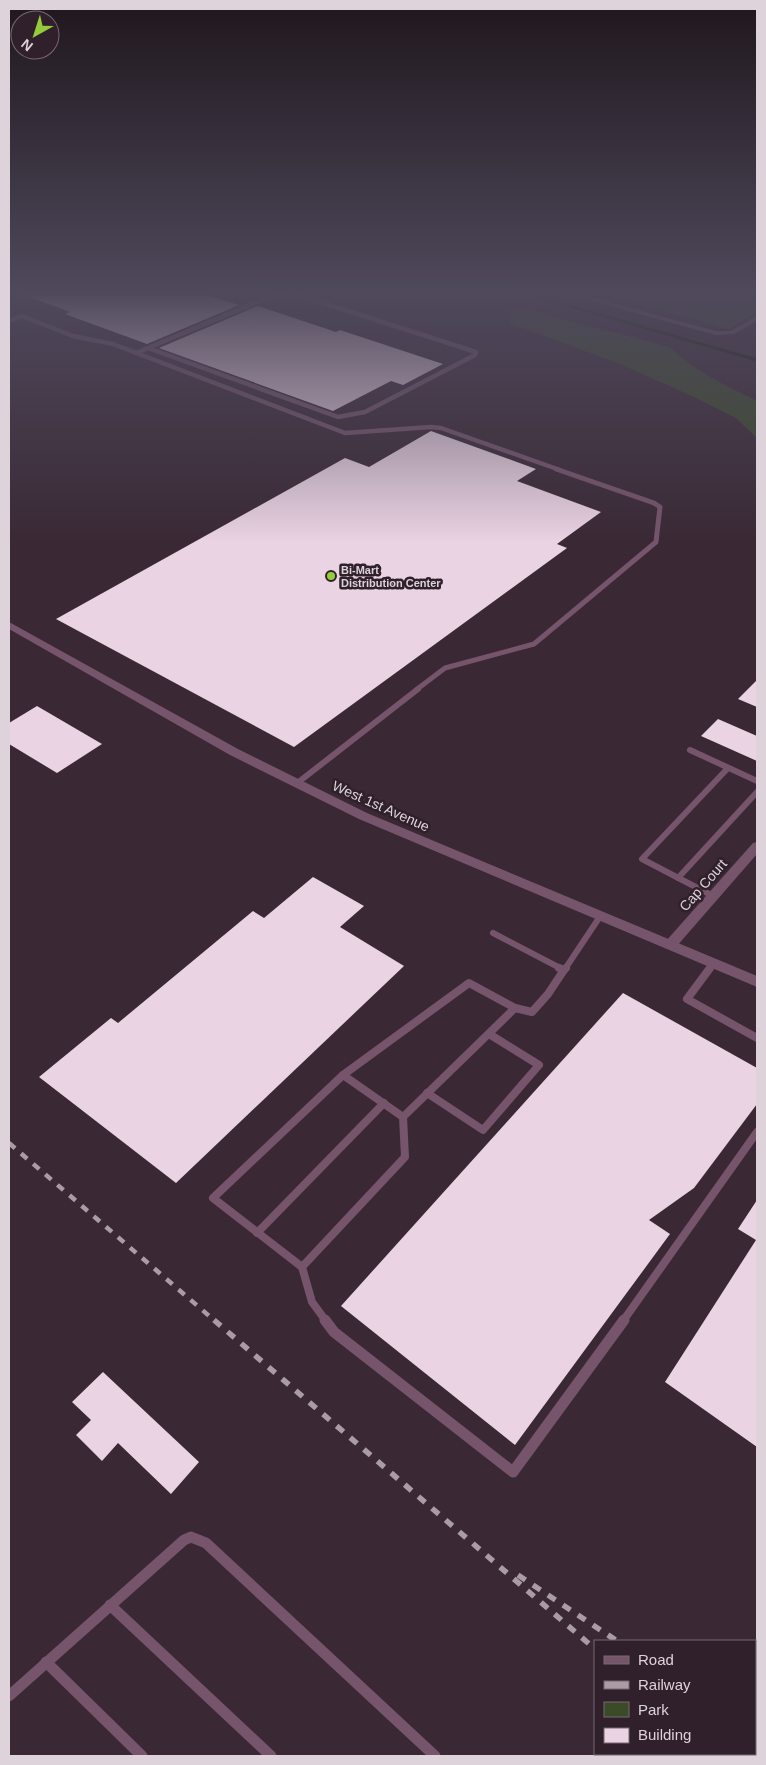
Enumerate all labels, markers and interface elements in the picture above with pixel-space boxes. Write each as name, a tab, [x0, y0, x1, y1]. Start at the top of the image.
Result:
north arrow	[10, 10, 60, 60]
text: N	[18, 36, 36, 55]
place label: Bi-Mart Distribution Center	[341, 564, 441, 589]
marker: Bi-Mart Distribution Center	[325, 570, 337, 582]
street label: West 1st Avenue	[330, 777, 432, 835]
street label: Cap Court	[676, 856, 730, 914]
legend	[594, 1640, 756, 1755]
text: Road	[638, 1651, 674, 1668]
text: Railway	[638, 1676, 691, 1693]
text: Park	[638, 1701, 669, 1718]
text: Building	[638, 1726, 691, 1743]

